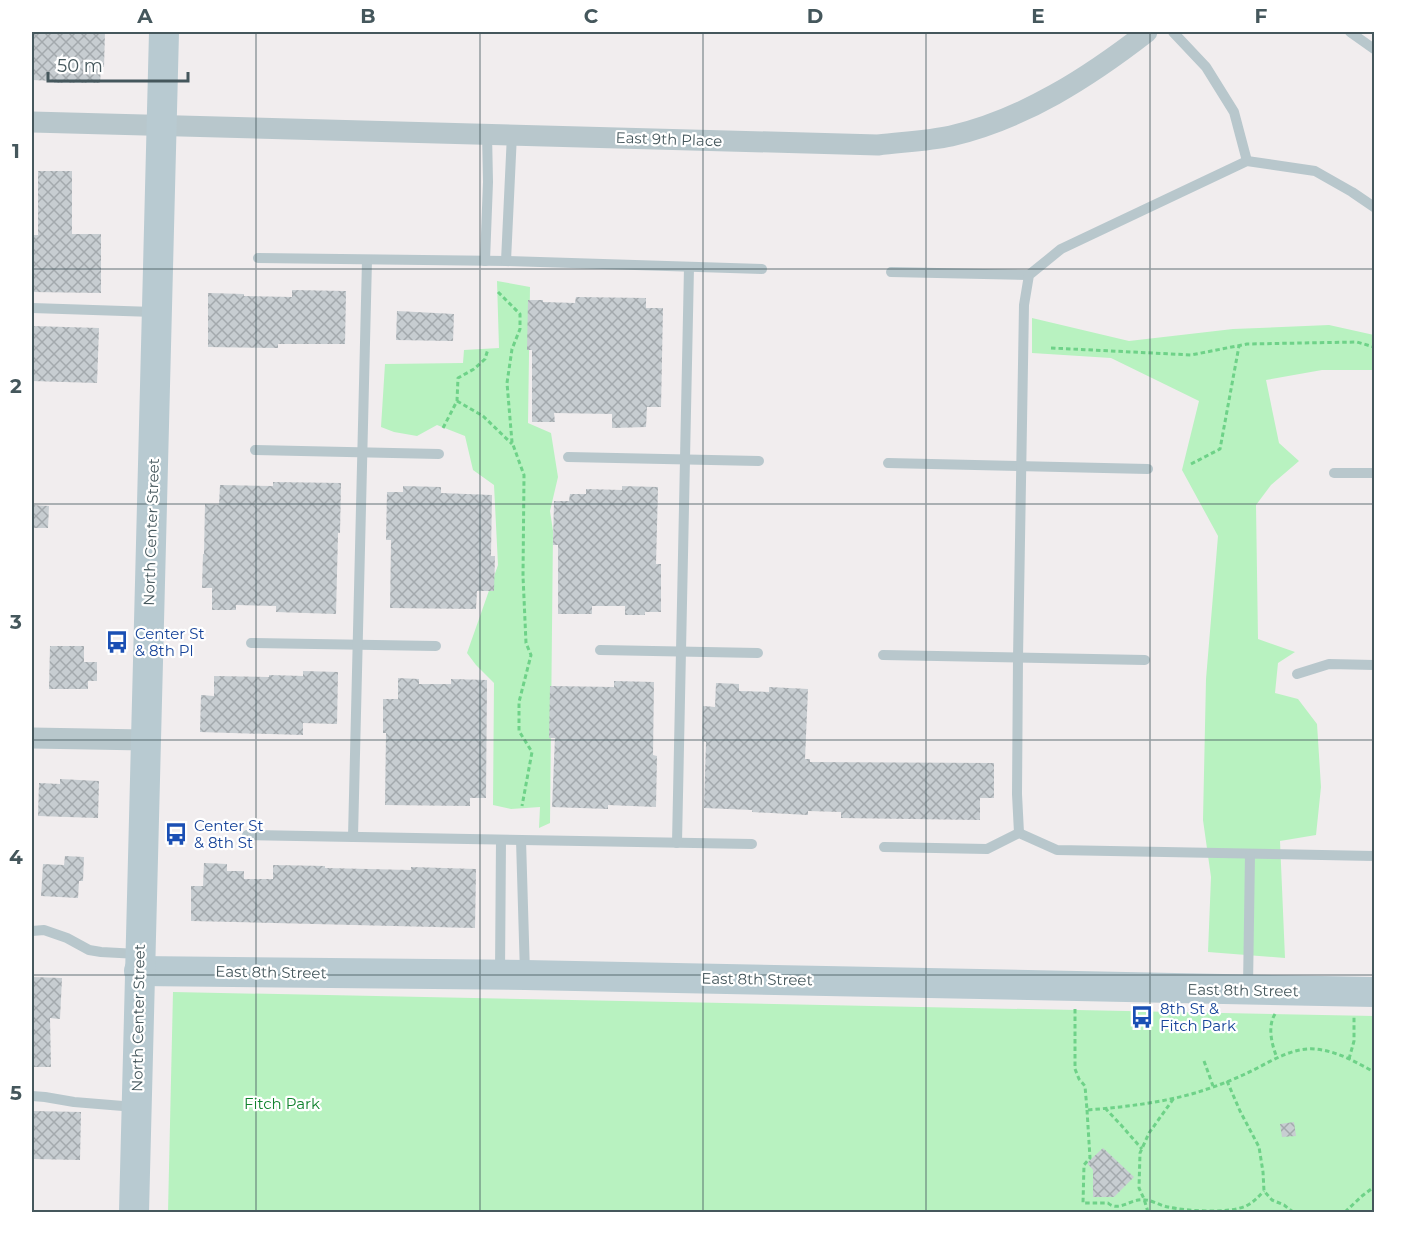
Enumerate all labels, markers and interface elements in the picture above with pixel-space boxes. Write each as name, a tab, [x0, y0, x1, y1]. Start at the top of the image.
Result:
text: A	[136, 4, 153, 28]
text: B	[360, 4, 376, 28]
text: C	[584, 4, 599, 28]
text: D	[807, 4, 823, 28]
text: E	[1031, 4, 1045, 28]
text: F	[1255, 4, 1268, 28]
scale bar	[48, 45, 188, 83]
text: 50 m	[57, 55, 103, 77]
street label: East 9th Place	[615, 128, 723, 150]
text: 1	[12, 139, 20, 163]
text: 2	[10, 374, 22, 398]
street label: North Center Street	[139, 458, 163, 606]
text: 3	[9, 610, 22, 634]
place label: Center St & 8th Pl	[135, 624, 205, 660]
bus stop icon: Center St & 8th Pl	[104, 629, 130, 655]
place label: Center St & 8th St	[194, 816, 264, 852]
bus stop icon: Center St & 8th St	[163, 821, 189, 847]
text: 4	[9, 845, 23, 869]
street label: North Center Street	[127, 944, 149, 1092]
street label: East 8th Street	[215, 962, 327, 982]
street label: East 8th Street	[701, 969, 813, 989]
street label: East 8th Street	[1187, 980, 1299, 1000]
place label: 8th St & Fitch Park	[1160, 999, 1236, 1035]
bus stop icon: 8th St & Fitch Park	[1129, 1004, 1155, 1030]
text: 5	[10, 1081, 22, 1105]
park label: Fitch Park	[244, 1094, 320, 1113]

